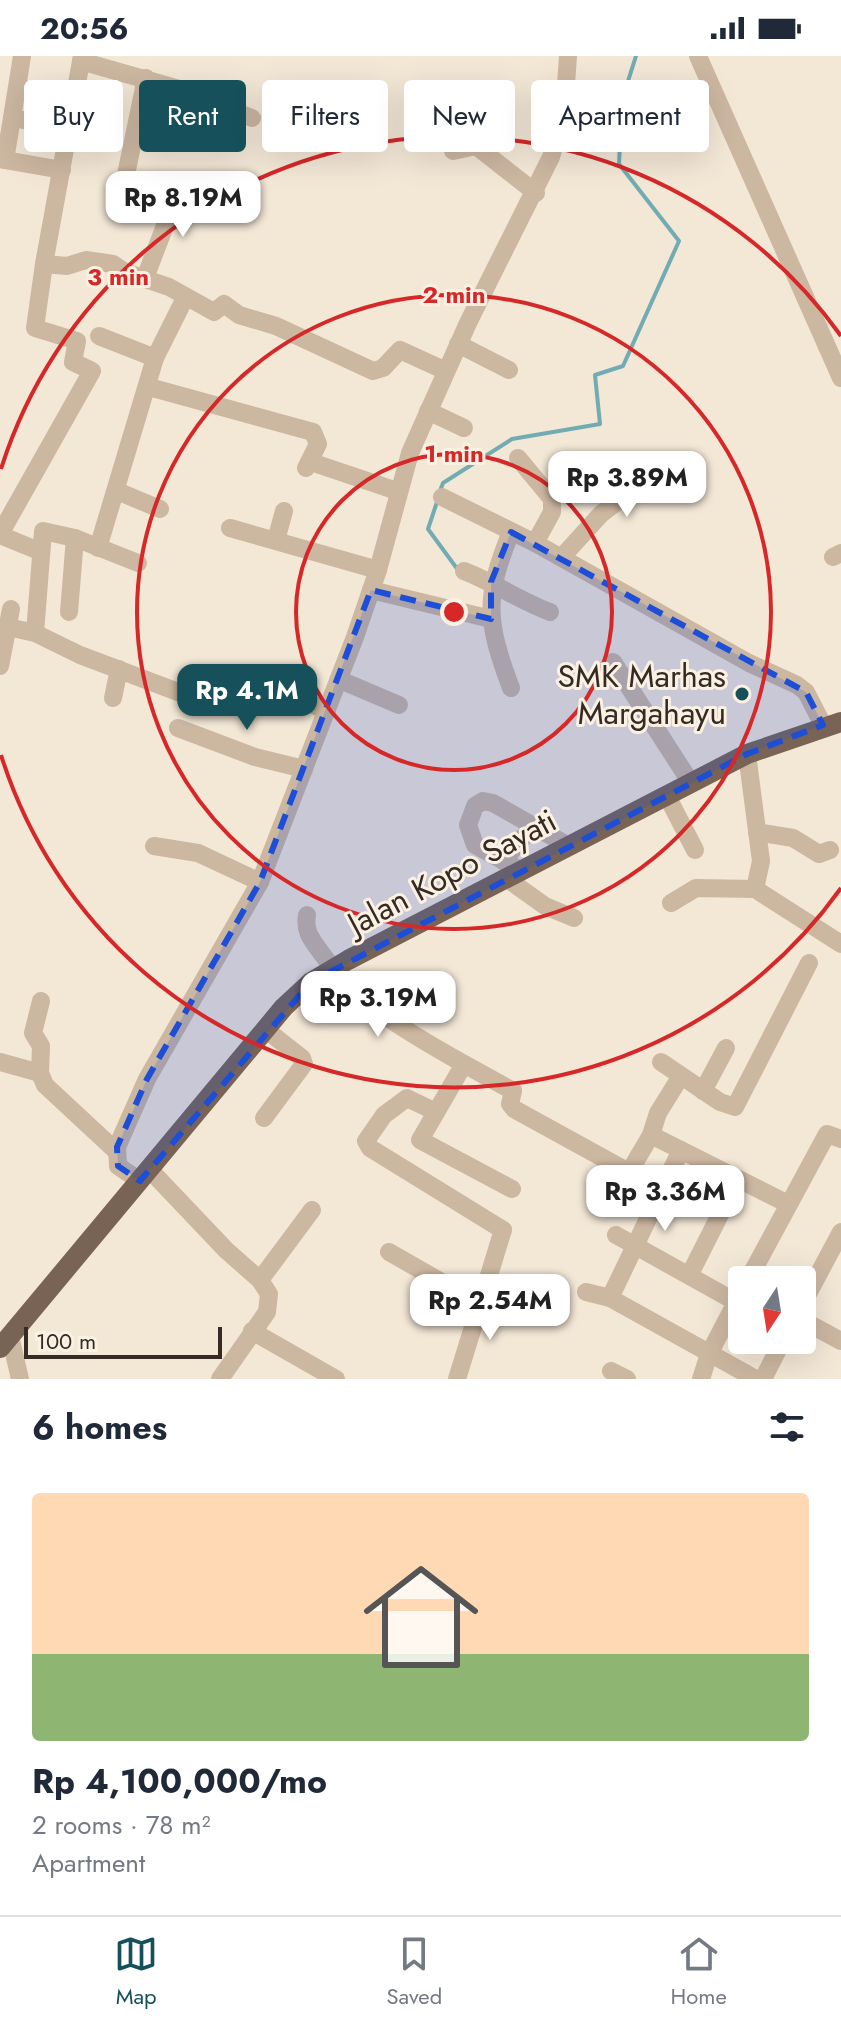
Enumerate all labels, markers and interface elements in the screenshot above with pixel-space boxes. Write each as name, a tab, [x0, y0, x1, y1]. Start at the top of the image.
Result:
text: 20:56	[40, 7, 129, 50]
chip: Buy	[24, 80, 123, 152]
chip: Rent	[139, 80, 246, 152]
chip: Filters	[262, 80, 388, 152]
chip: New	[404, 80, 515, 152]
chip: Apartment	[531, 80, 709, 152]
pin: Rp 8.19M	[100, 171, 266, 239]
text: Rp 8.19M	[124, 178, 242, 216]
text: 3 min	[87, 259, 149, 294]
text: 2 min	[422, 277, 486, 312]
text: 1 min	[424, 436, 484, 471]
pin: Rp 3.89M	[544, 451, 710, 519]
text: Rp 3.89M	[566, 458, 688, 496]
centre of rings	[440, 598, 468, 626]
place label: SMK Marhas Margahayu	[557, 653, 726, 736]
pin: Rp 4.1M	[173, 664, 321, 732]
text: Rp 4.1M	[195, 671, 299, 709]
marker: SMK Marhas Margahayu	[733, 685, 751, 703]
street label: Jalan Kopo Sayati	[336, 798, 565, 948]
pin: Rp 3.19M	[295, 971, 461, 1039]
text: Rp 3.19M	[319, 978, 437, 1016]
pin: Rp 3.36M	[582, 1165, 748, 1233]
text: Rp 3.36M	[604, 1172, 726, 1210]
north arrow	[728, 1266, 816, 1354]
map controls	[728, 1266, 816, 1354]
pin: Rp 2.54M	[407, 1274, 573, 1342]
text: Rp 2.54M	[428, 1281, 552, 1319]
scale bar	[24, 1323, 222, 1359]
text: 100 m	[36, 1325, 96, 1357]
text: 6 homes	[32, 1403, 167, 1452]
icon: filters	[765, 1405, 809, 1449]
icon: home	[349, 1545, 493, 1689]
text: Rp 4,100,000/mo	[32, 1757, 327, 1806]
text: 2 rooms · 78 m²	[32, 1806, 211, 1844]
text: Apartment	[32, 1844, 145, 1882]
tab: Map	[114, 1932, 158, 2012]
tab: Saved	[386, 1932, 442, 2012]
tab: Home	[671, 1932, 727, 2012]

